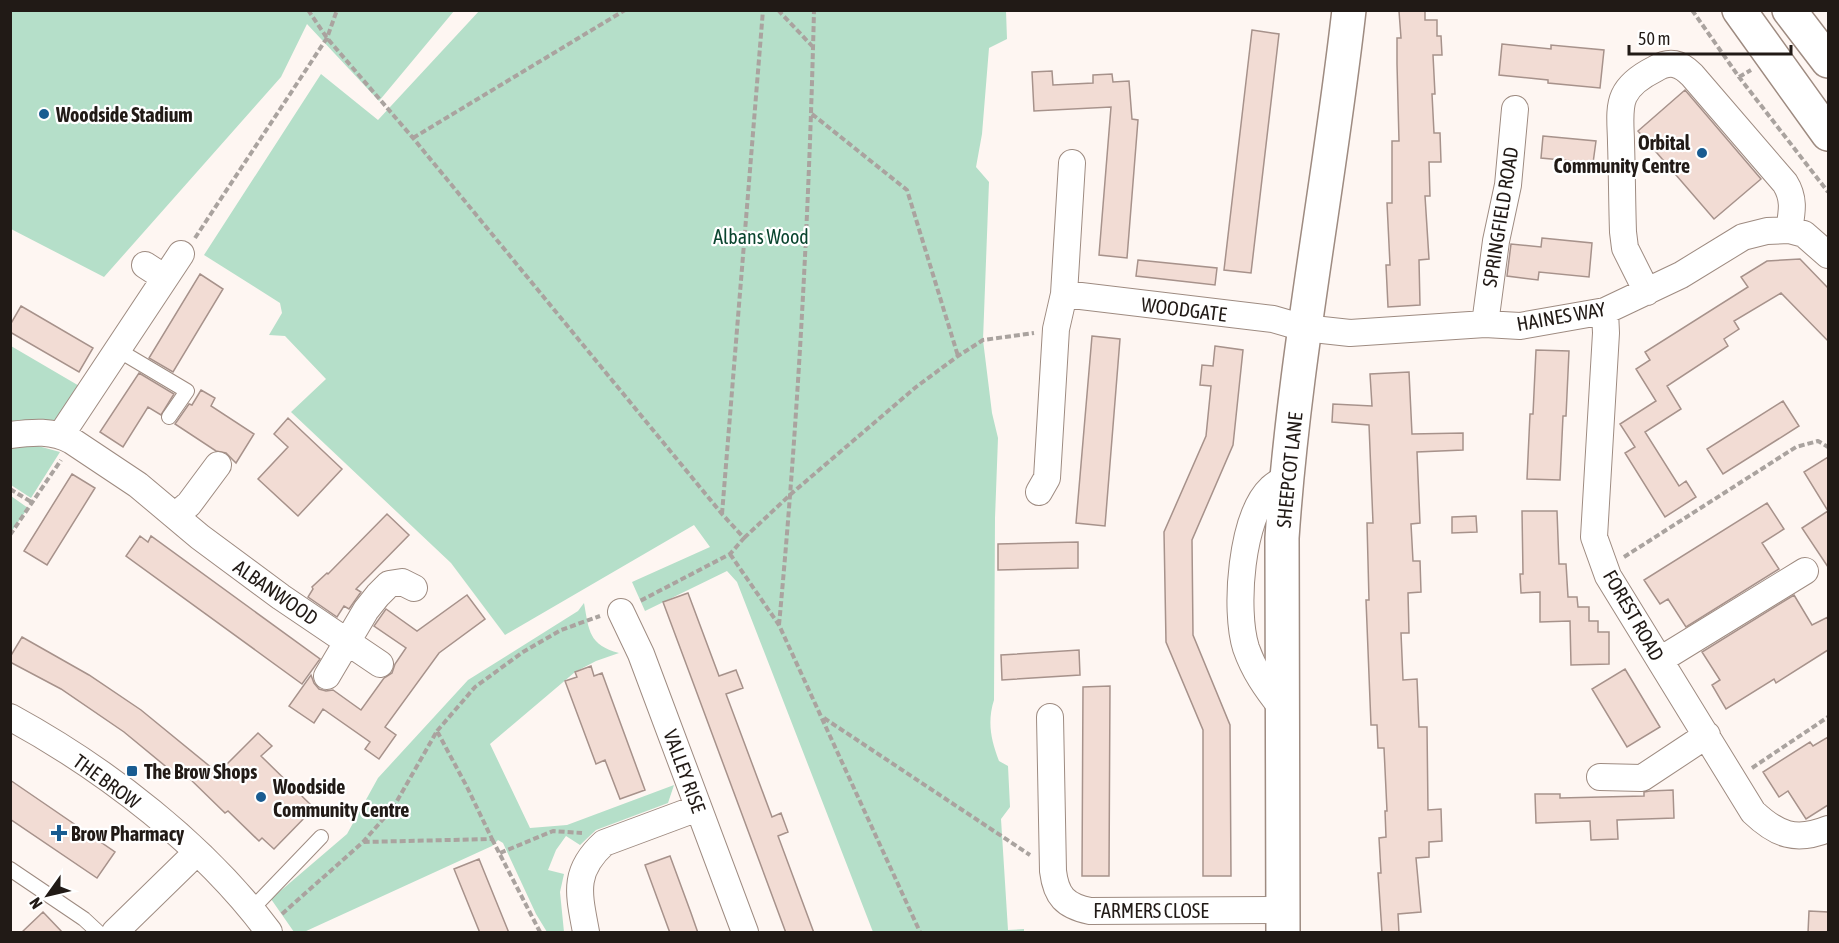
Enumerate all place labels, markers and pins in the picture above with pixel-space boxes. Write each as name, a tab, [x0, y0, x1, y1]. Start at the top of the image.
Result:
place label: Woodside Stadium	[55, 103, 193, 126]
marker: Woodside Stadium	[37, 107, 51, 121]
place label: Orbital Community Centre	[1554, 131, 1691, 177]
marker: Orbital Community Centre	[1695, 146, 1709, 160]
place label: The Brow Shops	[144, 760, 257, 783]
marker: The Brow Shops	[125, 764, 139, 778]
place label: Woodside Community Centre	[272, 775, 409, 821]
marker: Woodside Community Centre	[254, 790, 268, 804]
place label: Brow Pharmacy	[71, 822, 185, 845]
marker: Brow Pharmacy	[52, 826, 66, 840]

